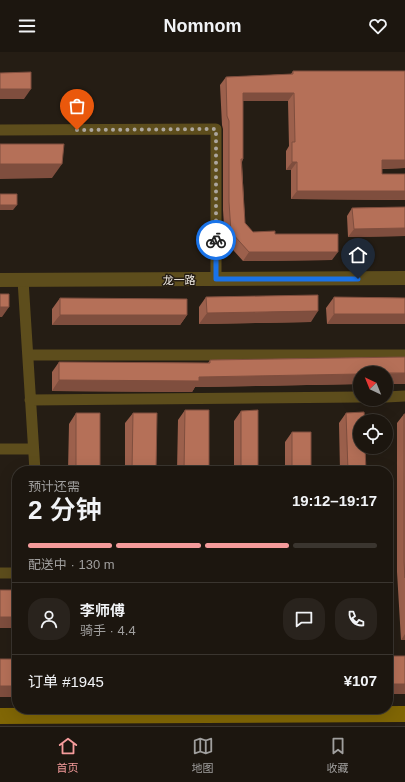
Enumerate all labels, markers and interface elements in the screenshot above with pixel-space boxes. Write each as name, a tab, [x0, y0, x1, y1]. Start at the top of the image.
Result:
icon: menu	[16, 15, 38, 37]
icon: heart	[367, 15, 389, 37]
text: Nomnom	[164, 16, 242, 36]
pin	[60, 89, 94, 130]
icon: bag	[66, 95, 88, 117]
courier	[196, 220, 236, 260]
icon: bike	[205, 229, 227, 251]
pin	[341, 238, 375, 279]
icon: home	[347, 244, 369, 266]
street label: 龙一路	[163, 274, 196, 286]
north arrow	[353, 366, 393, 406]
map controls	[353, 366, 393, 454]
button: locate	[353, 414, 393, 454]
text: 预计还需	[28, 479, 80, 494]
text: 19:12–19:17	[292, 492, 377, 509]
text: 2 分钟	[28, 495, 102, 525]
text: 配送中 · 130 m	[28, 557, 115, 572]
button: person	[28, 598, 70, 640]
button: chat	[283, 598, 325, 640]
button: phone	[335, 598, 377, 640]
text: 李师傅	[80, 602, 125, 619]
text: 骑手 · 4.4	[80, 623, 136, 638]
text: ¥107	[344, 672, 377, 689]
text: 订单 #1945	[28, 673, 104, 690]
tab: 首页	[57, 735, 79, 775]
tab: 地图	[192, 735, 214, 775]
tab: 收藏	[327, 735, 349, 775]

